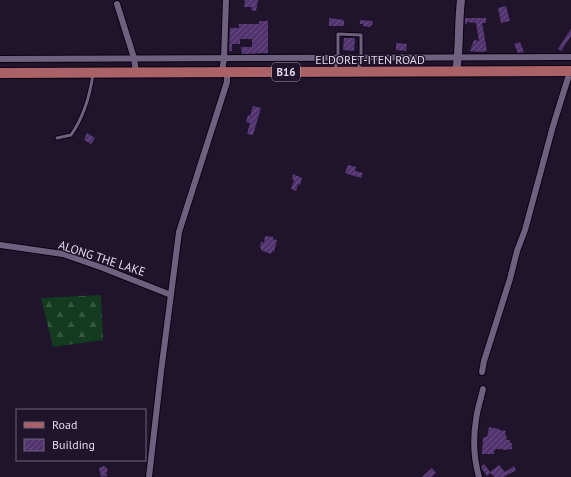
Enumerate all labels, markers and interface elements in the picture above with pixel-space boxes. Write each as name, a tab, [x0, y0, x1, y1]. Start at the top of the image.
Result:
street label: ELDORET-ITEN ROAD	[315, 52, 425, 67]
road number: B16	[272, 63, 300, 81]
street label: ALONG THE LAKE	[57, 237, 147, 279]
legend	[16, 409, 146, 461]
text: Road	[52, 417, 77, 432]
text: Building	[52, 437, 95, 452]

